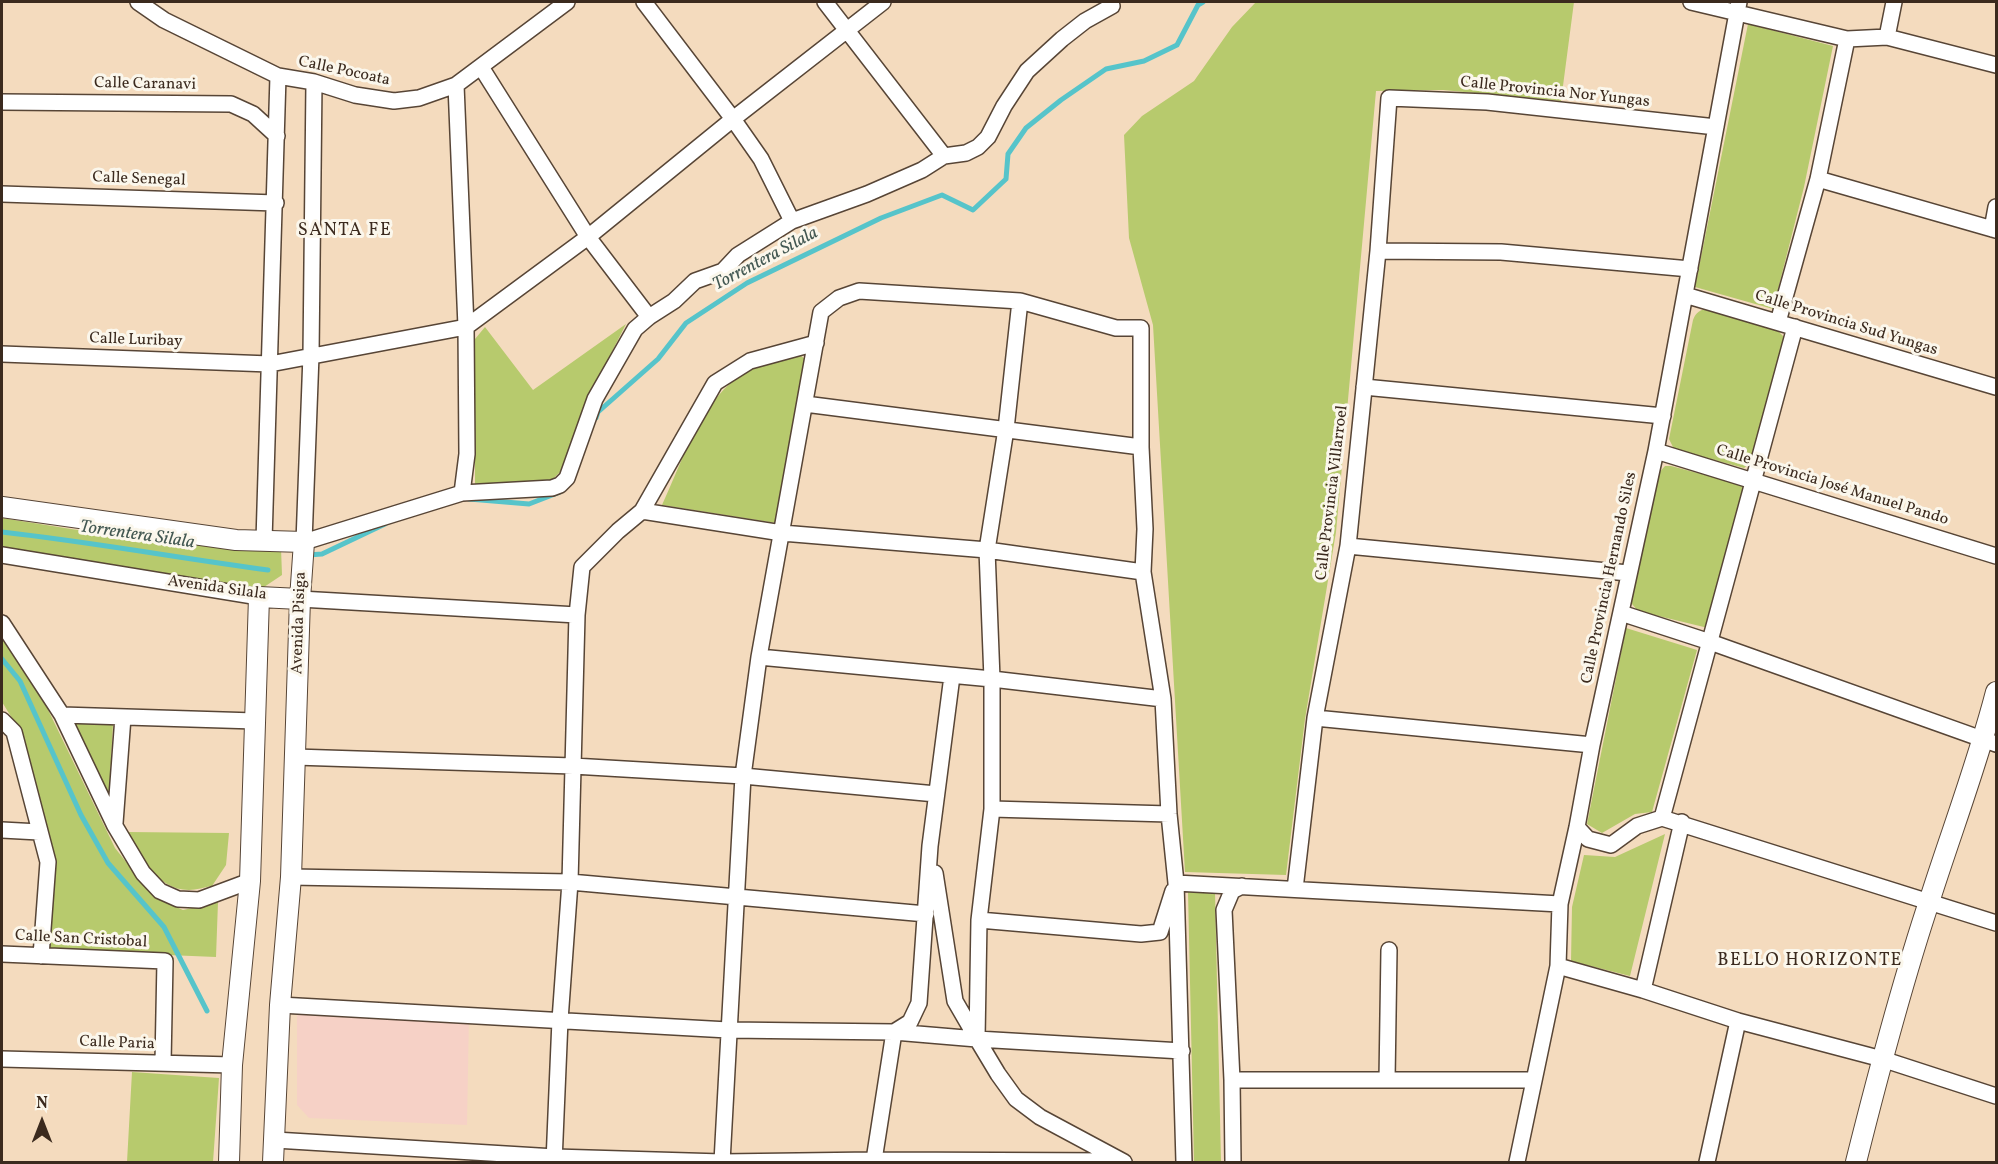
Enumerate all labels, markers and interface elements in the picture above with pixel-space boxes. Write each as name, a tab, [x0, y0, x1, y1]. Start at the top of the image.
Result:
street label: Calle Pocoata	[296, 53, 392, 91]
street label: Calle Provincia Nor Yungas	[1459, 74, 1651, 112]
street label: Calle Caranavi	[94, 75, 196, 95]
street label: Calle Senegal	[92, 169, 186, 191]
district label: SANTA FE	[298, 221, 392, 243]
water label: Torrentera Silala	[710, 223, 822, 297]
street label: Calle Provincia Sud Yungas	[1752, 287, 1940, 361]
street label: Calle Luribay	[89, 330, 183, 352]
street label: Calle Provincia Villarroel	[1313, 405, 1353, 581]
street label: Calle Provincia José Manuel Pando	[1714, 441, 1950, 531]
street label: Calle Provincia Hernando Siles	[1578, 470, 1642, 686]
water label: Torrentera Silala	[78, 517, 196, 555]
street label: Avenida Pisiga	[289, 571, 311, 675]
street label: Avenida Silala	[166, 573, 268, 605]
street label: Calle San Cristobal	[14, 927, 148, 953]
district label: BELLO HORIZONTE	[1717, 951, 1903, 973]
street label: Calle Paria	[79, 1033, 155, 1055]
north arrow	[12, 1092, 72, 1152]
text: N	[36, 1093, 48, 1115]

